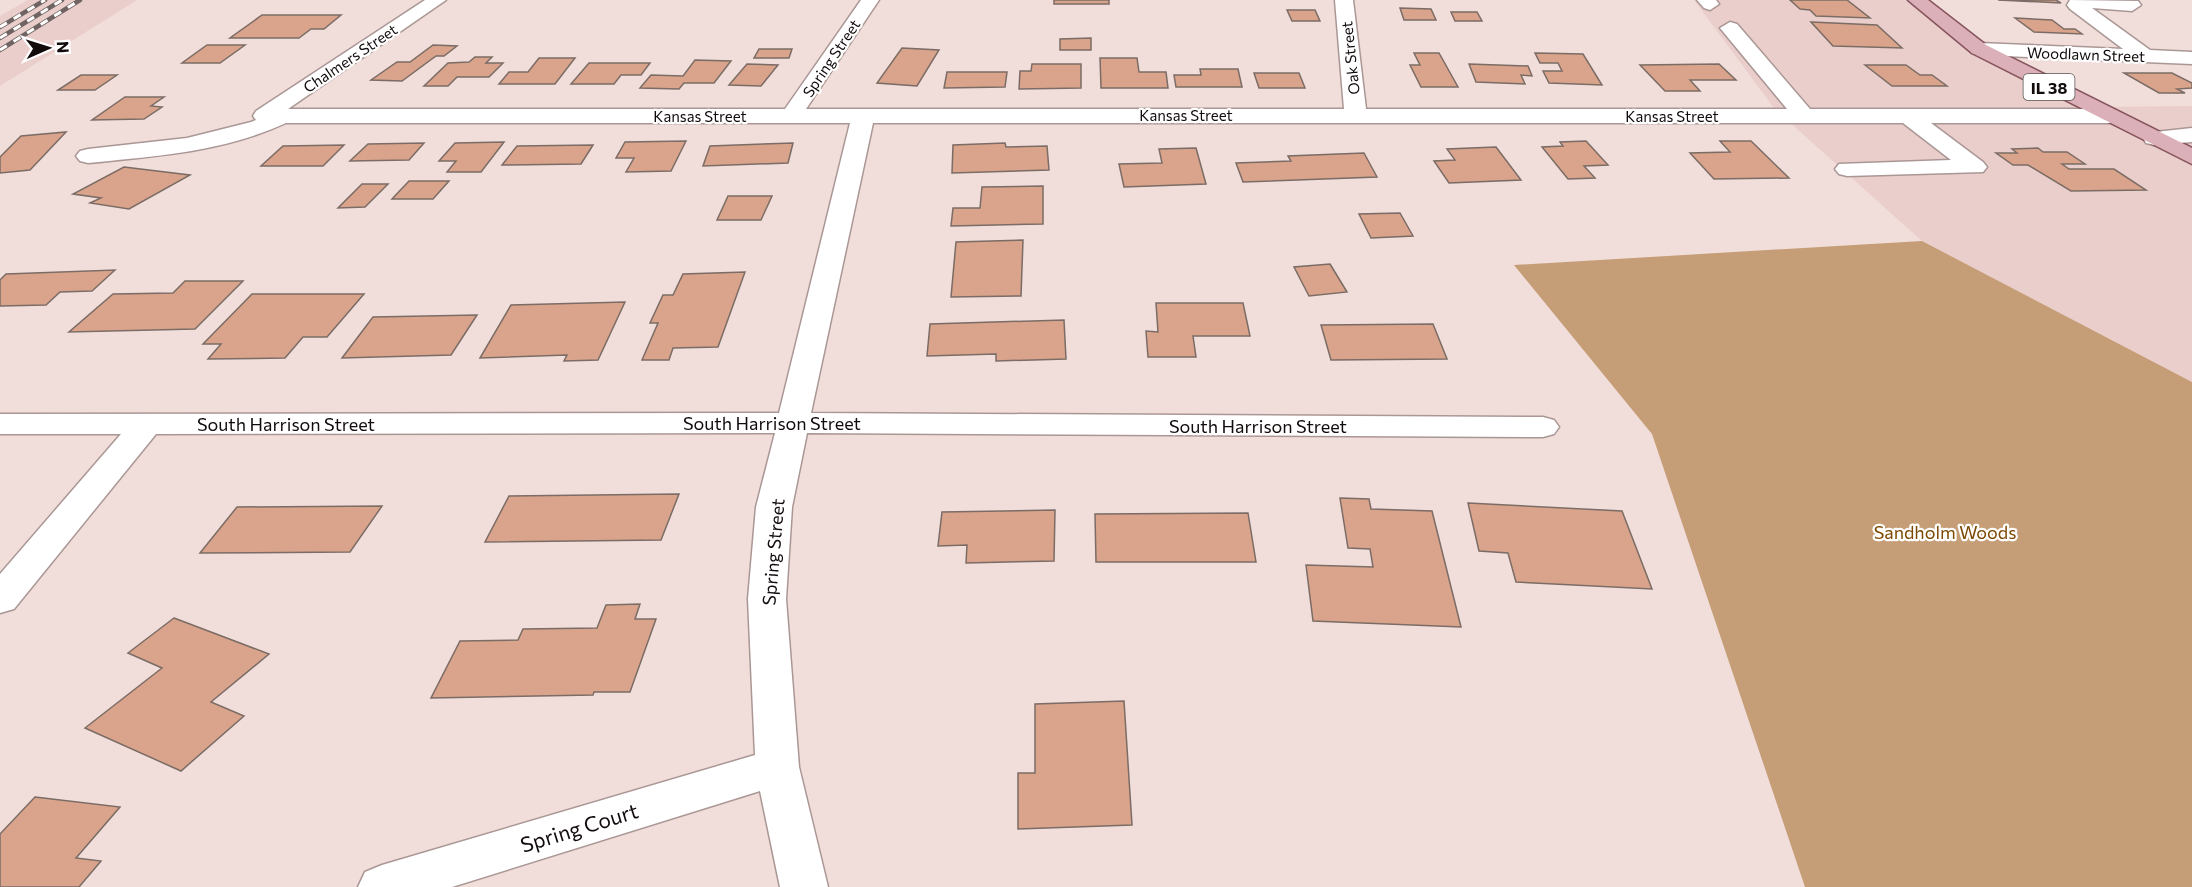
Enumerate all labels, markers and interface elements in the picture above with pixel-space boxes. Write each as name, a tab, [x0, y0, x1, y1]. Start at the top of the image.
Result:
street label: Spring Street	[799, 16, 863, 100]
north arrow	[18, 18, 78, 78]
street label: Chalmers Street	[300, 20, 400, 96]
street label: Oak Street	[1337, 21, 1363, 95]
text: N	[54, 41, 73, 54]
street label: Woodlawn Street	[2027, 43, 2145, 65]
road number: IL 38	[2024, 74, 2074, 100]
street label: Kansas Street	[1139, 106, 1233, 124]
street label: Kansas Street	[653, 107, 747, 125]
street label: Kansas Street	[1625, 107, 1719, 125]
street label: South Harrison Street	[683, 412, 861, 434]
street label: South Harrison Street	[197, 413, 375, 435]
street label: South Harrison Street	[1169, 415, 1347, 437]
street label: Spring Street	[757, 498, 789, 606]
park label: Sandholm Woods	[1874, 521, 2016, 543]
street label: Spring Court	[517, 797, 641, 857]

